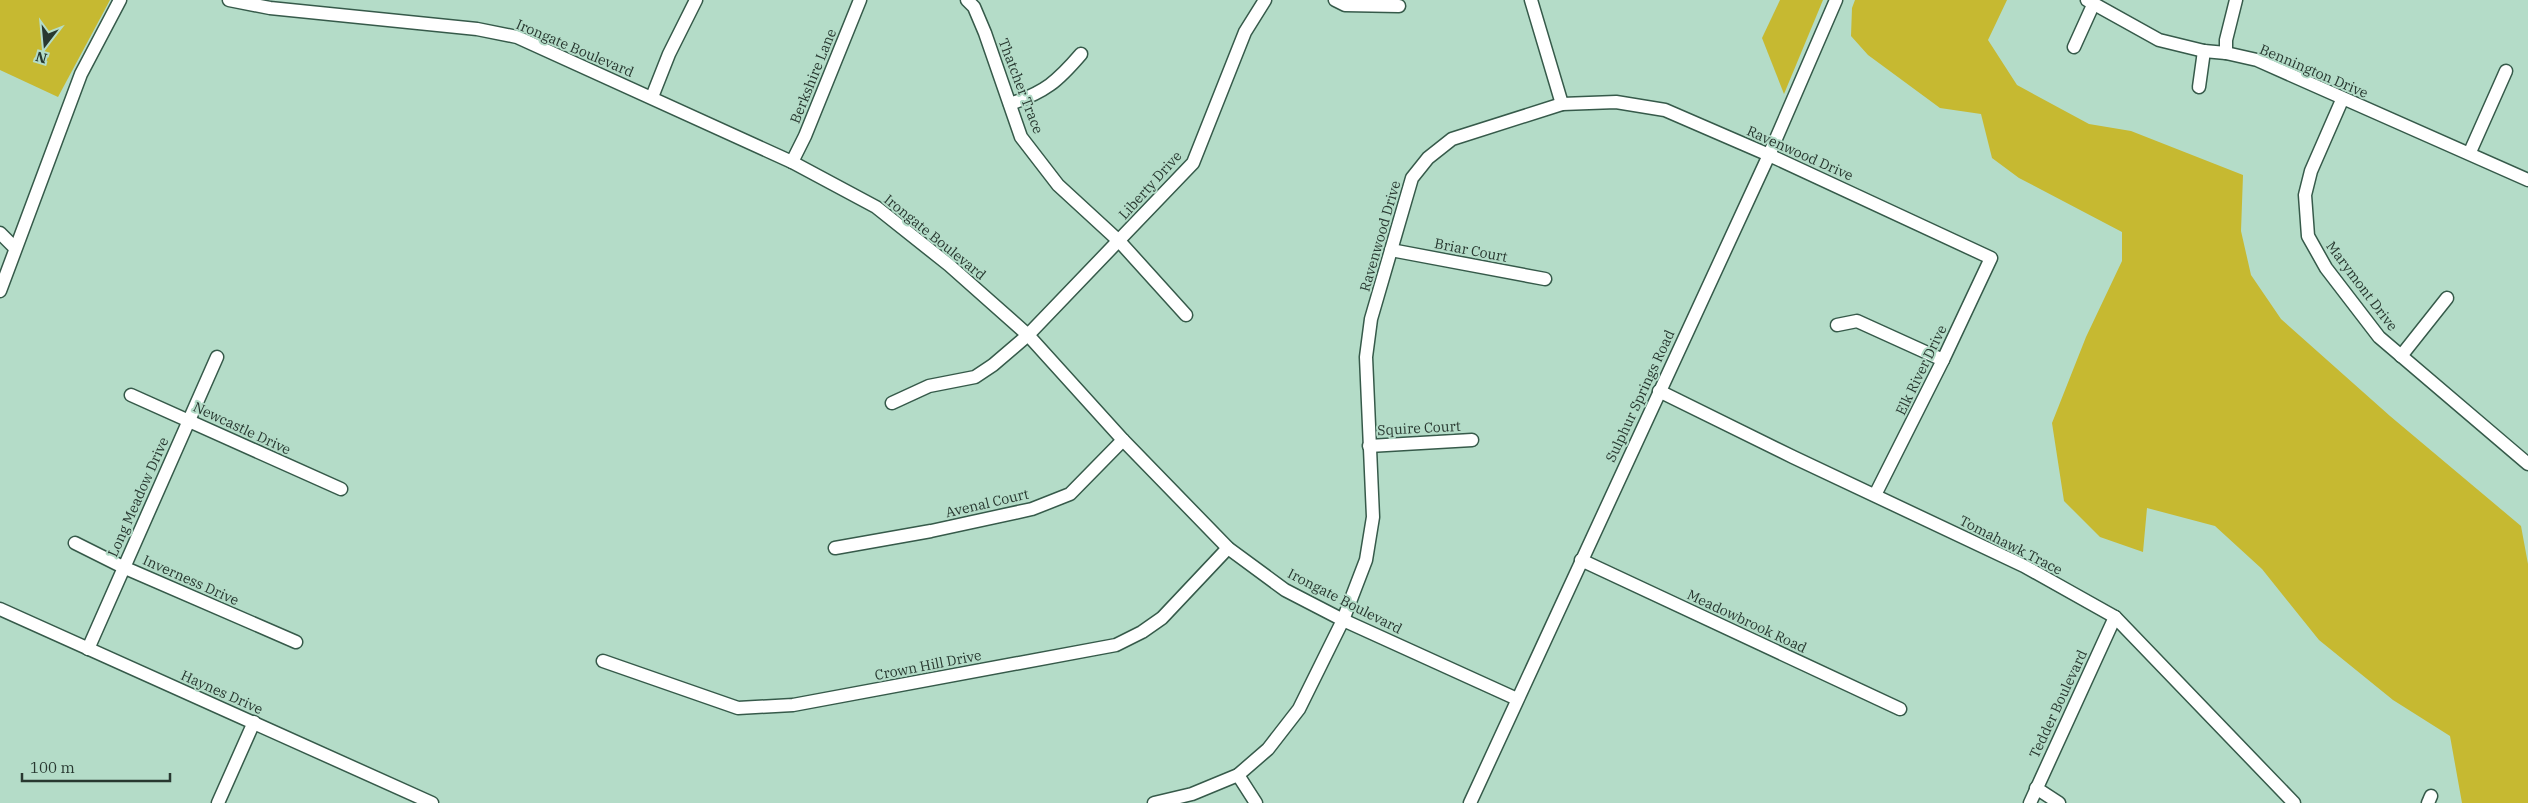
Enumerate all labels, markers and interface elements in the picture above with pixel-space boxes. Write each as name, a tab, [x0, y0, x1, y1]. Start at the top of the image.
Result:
street label: Irongate Boulevard	[514, 15, 637, 81]
north arrow	[20, 20, 70, 70]
street label: Berkshire Lane	[786, 26, 840, 126]
street label: Thatcher Trace	[995, 36, 1047, 136]
street label: Bennington Drive	[2257, 40, 2371, 102]
text: N	[34, 47, 49, 68]
street label: Ravenwood Drive	[1744, 121, 1856, 185]
street label: Liberty Drive	[1115, 147, 1185, 223]
street label: Ravenwood Drive	[1356, 179, 1404, 293]
street label: Irongate Boulevard	[880, 190, 990, 284]
street label: Briar Court	[1433, 234, 1509, 266]
street label: Marymont Drive	[2322, 238, 2402, 334]
street label: Elk River Drive	[1891, 322, 1951, 418]
street label: Sulphur Springs Road	[1601, 327, 1679, 465]
street label: Newcastle Drive	[190, 397, 294, 459]
street label: Squire Court	[1377, 417, 1461, 439]
street label: Long Meadow Drive	[103, 434, 173, 560]
street label: Avenal Court	[944, 485, 1030, 521]
street label: Tomahawk Trace	[1956, 511, 2066, 579]
street label: Inverness Drive	[140, 551, 242, 609]
street label: Irongate Boulevard	[1285, 564, 1406, 638]
street label: Meadowbrook Road	[1684, 585, 1810, 657]
street label: Crown Hill Drive	[873, 646, 983, 684]
street label: Tedder Boulevard	[2025, 647, 2091, 761]
street label: Haynes Drive	[178, 666, 266, 718]
scale bar	[22, 750, 170, 782]
text: 100 m	[30, 758, 75, 777]

